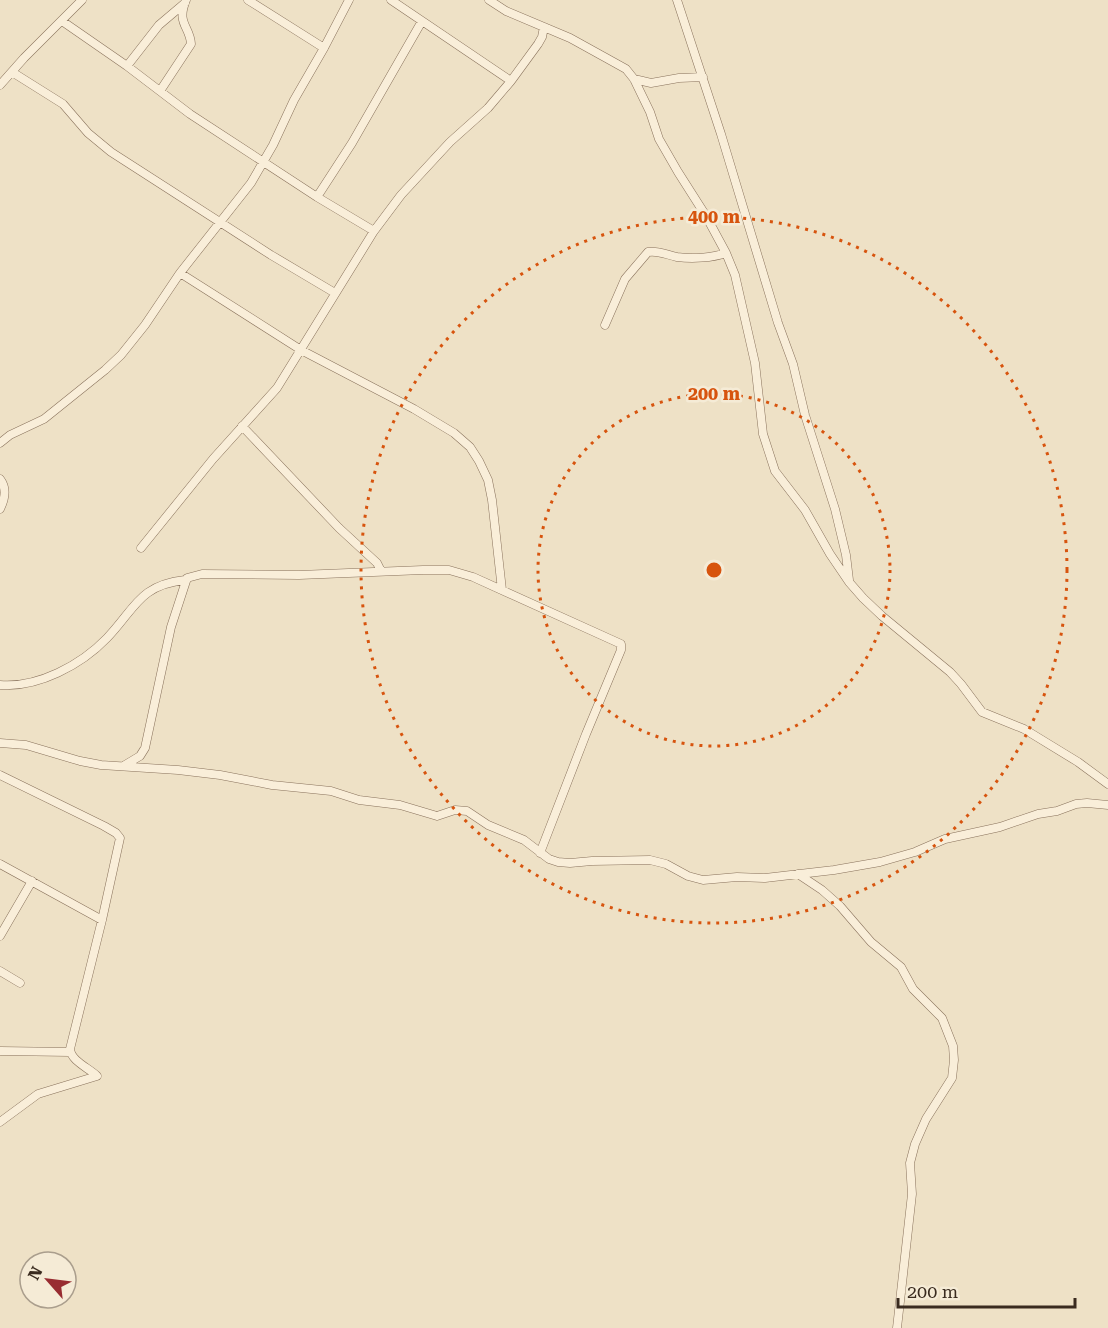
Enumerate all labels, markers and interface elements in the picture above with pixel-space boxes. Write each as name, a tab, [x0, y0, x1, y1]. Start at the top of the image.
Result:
text: 400 m	[688, 206, 741, 227]
text: 200 m	[688, 383, 741, 404]
centre of rings	[704, 560, 724, 580]
north arrow	[18, 1250, 78, 1310]
text: N	[24, 1263, 46, 1283]
scale bar	[898, 1271, 1075, 1309]
text: 200 m	[907, 1281, 958, 1302]

